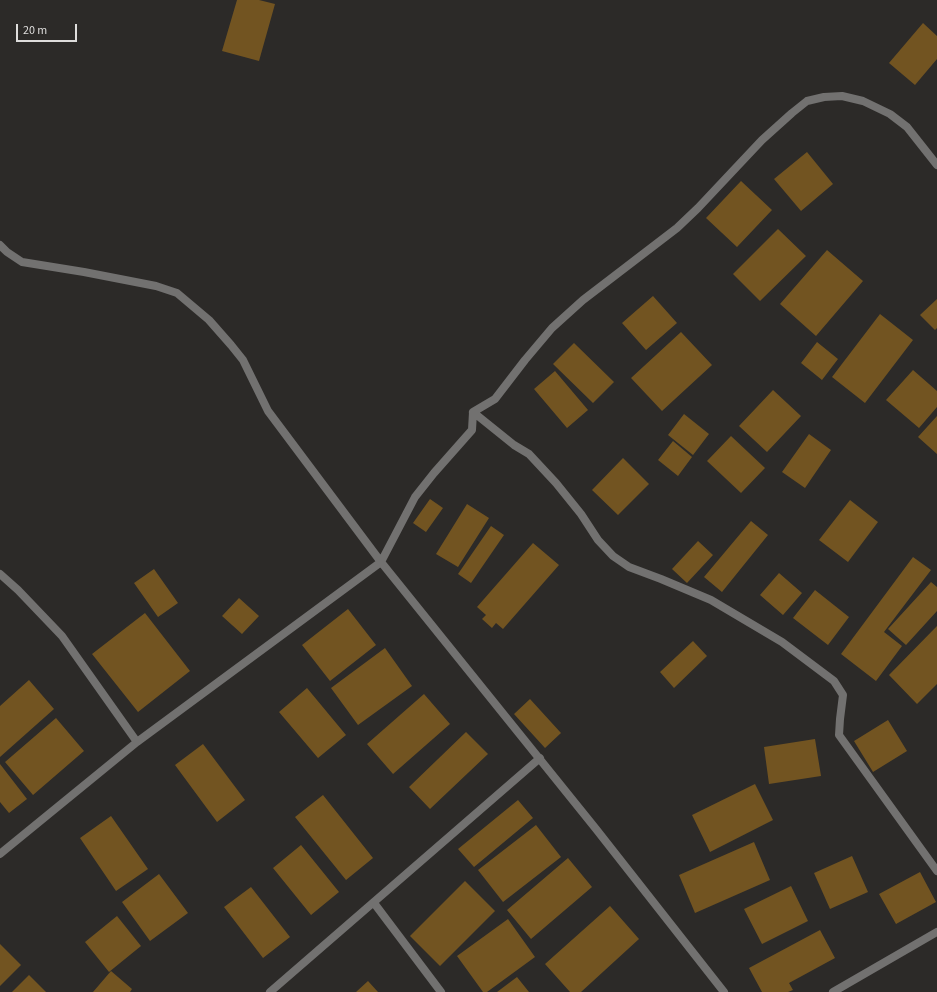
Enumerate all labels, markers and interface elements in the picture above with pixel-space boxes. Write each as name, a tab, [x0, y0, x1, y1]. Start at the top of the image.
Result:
scale bar	[18, 16, 79, 42]
text: 20 m	[23, 22, 47, 39]

